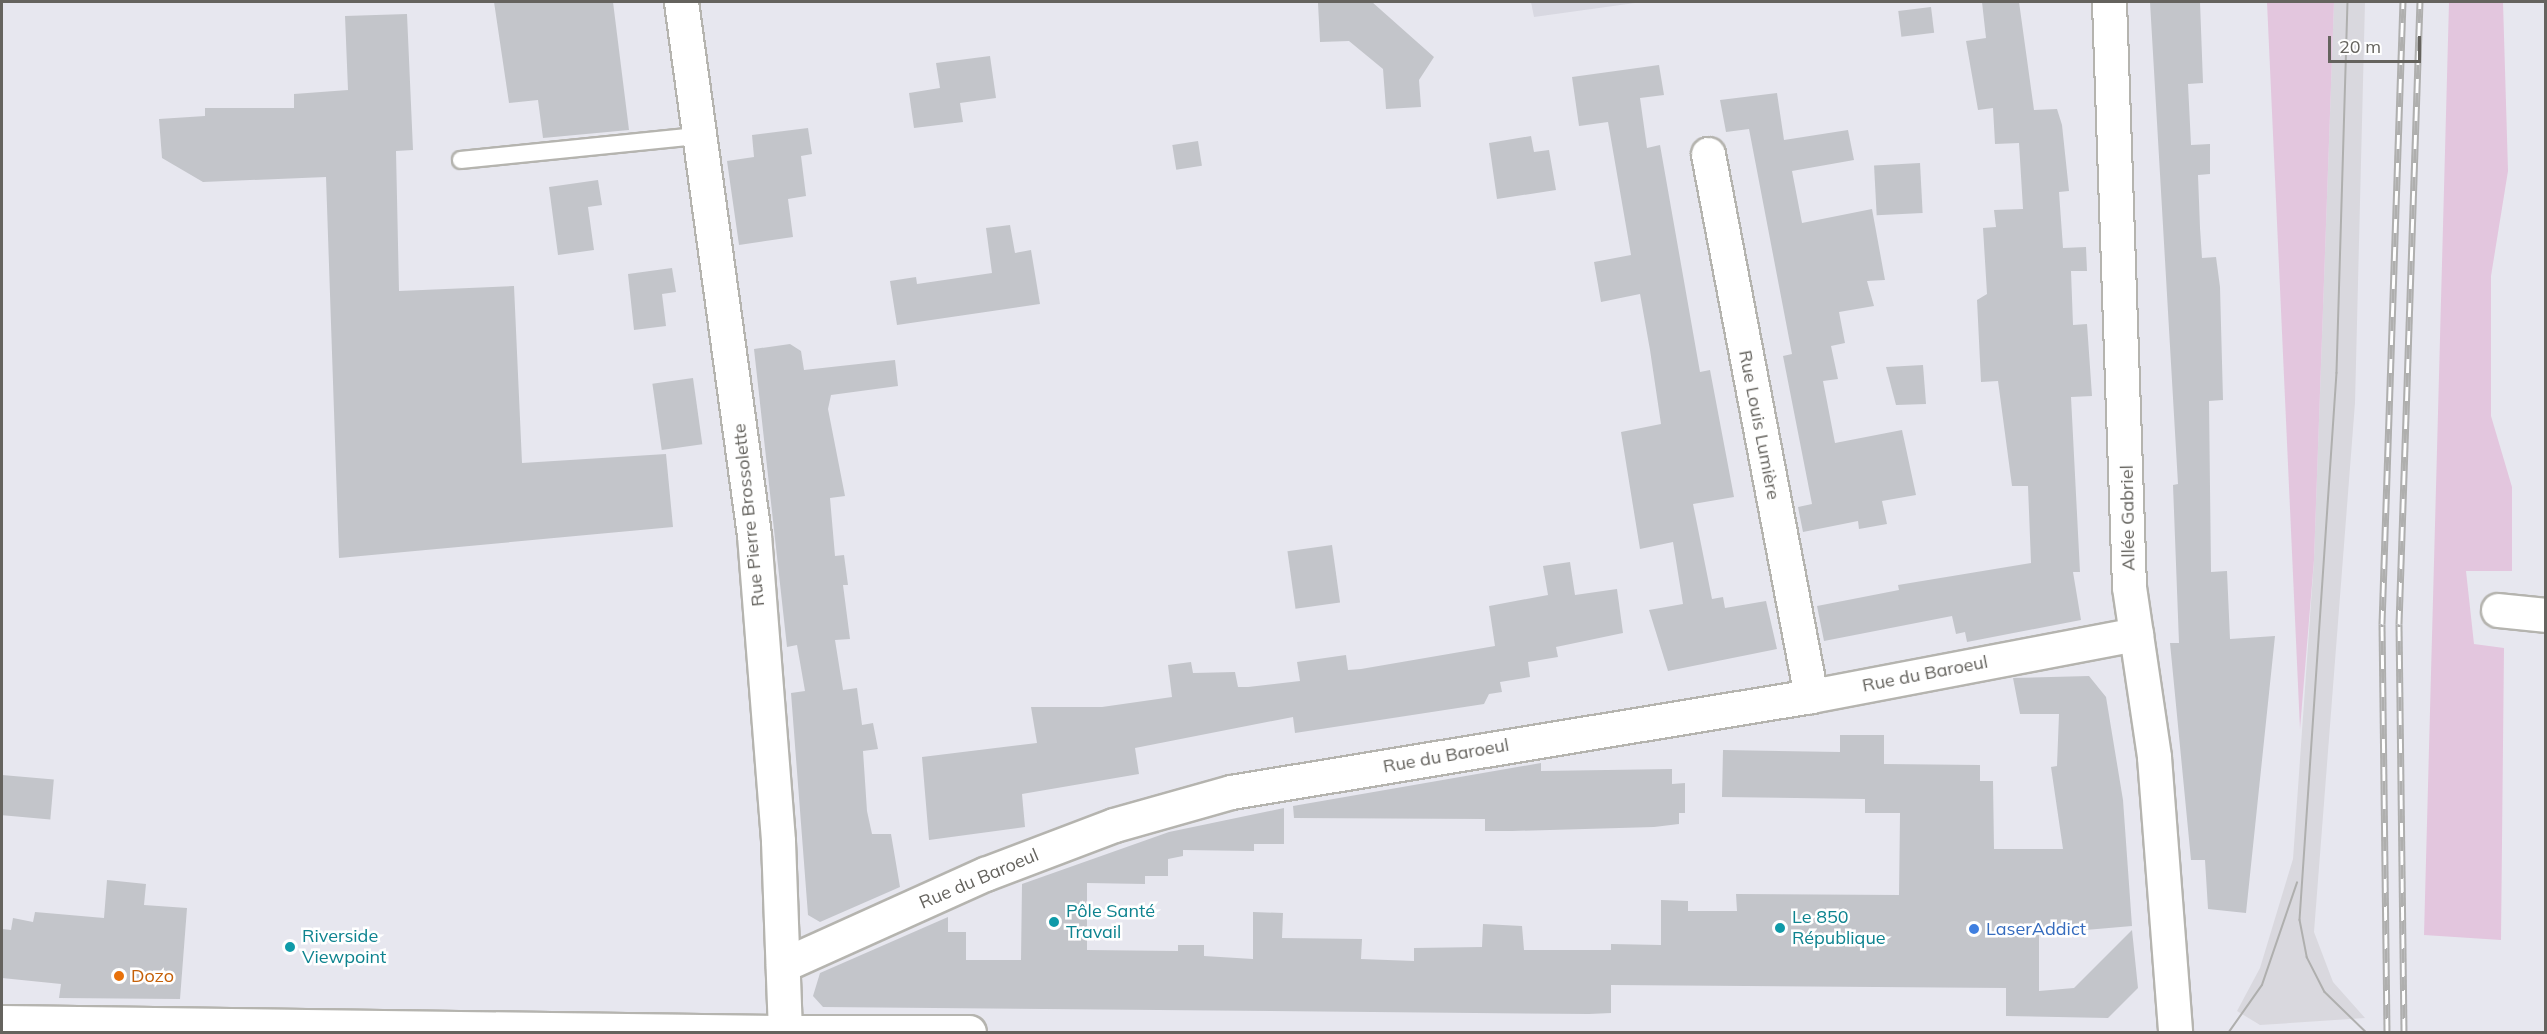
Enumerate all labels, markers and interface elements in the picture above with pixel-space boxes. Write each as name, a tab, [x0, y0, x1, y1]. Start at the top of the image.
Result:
scale bar	[2331, 24, 2424, 62]
text: 20 m	[2339, 35, 2381, 58]
street label: Rue Louis Lumière	[1734, 348, 1784, 502]
street label: Rue Pierre Brossolette	[729, 422, 769, 608]
street label: Allée Gabriel	[2116, 465, 2140, 571]
street label: Rue du Baroeul	[1860, 651, 1990, 697]
street label: Rue du Baroeul	[1381, 734, 1511, 778]
street label: Rue du Baroeul	[916, 844, 1042, 914]
place label: Pôle Santé Travail	[1066, 901, 1155, 944]
place label: Le 850 République	[1792, 907, 1886, 950]
marker: Pôle Santé Travail	[1047, 915, 1061, 929]
place label: LaserAddict	[1986, 918, 2086, 940]
marker: Le 850 République	[1773, 921, 1787, 935]
marker: LaserAddict	[1967, 922, 1981, 936]
place label: Riverside Viewpoint	[302, 926, 386, 968]
marker: Riverside Viewpoint	[283, 940, 297, 954]
place label: Dozo	[131, 965, 174, 987]
marker: Dozo	[112, 969, 126, 983]

